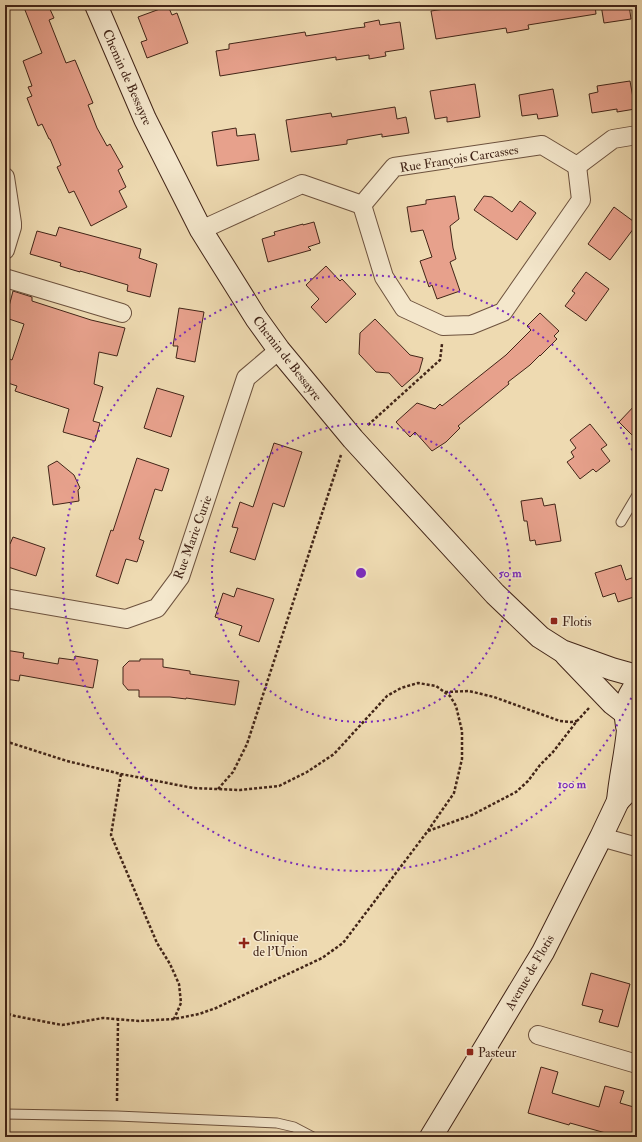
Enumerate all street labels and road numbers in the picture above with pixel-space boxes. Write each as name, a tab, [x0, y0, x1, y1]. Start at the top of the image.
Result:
street label: Chemin de Bessayre	[98, 27, 156, 129]
street label: Rue François Carcasses	[399, 142, 520, 176]
street label: Chemin de Bessayre	[248, 313, 326, 405]
street label: Rue Marie Curie	[170, 493, 216, 581]
street label: Avenue de Flotis	[501, 931, 558, 1014]

